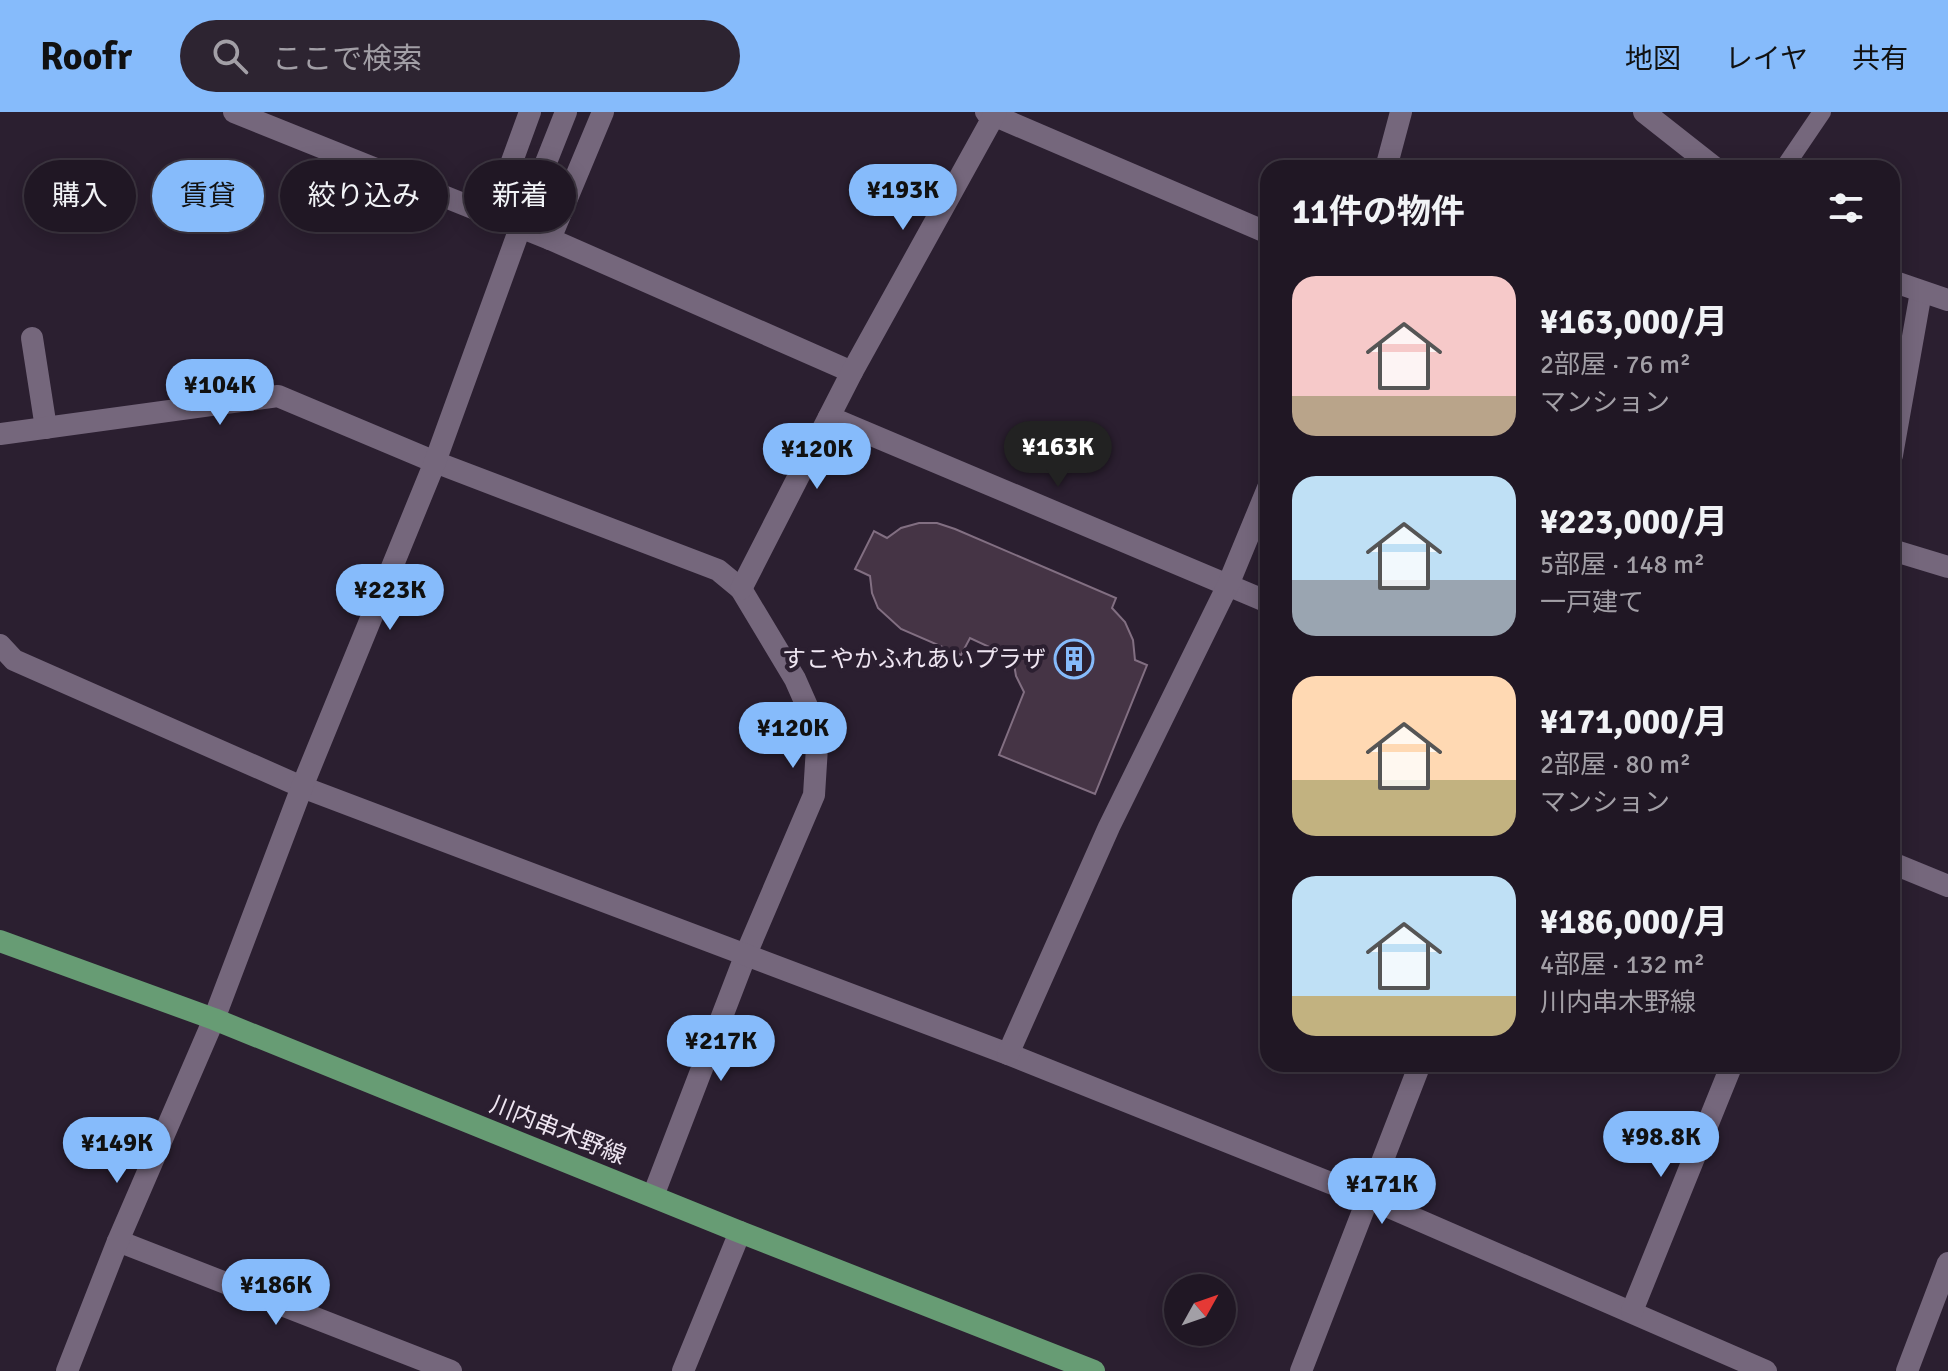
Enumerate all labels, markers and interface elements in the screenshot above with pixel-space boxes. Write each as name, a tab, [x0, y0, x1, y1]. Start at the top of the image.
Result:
search box	[180, 20, 740, 92]
text: Roofr	[40, 33, 132, 80]
icon: search	[208, 34, 252, 78]
text: ここで検索	[272, 41, 422, 78]
text: 地図	[1625, 42, 1681, 76]
text: レイヤ	[1725, 42, 1808, 76]
text: 共有	[1852, 42, 1908, 76]
chip: 購入	[24, 160, 136, 232]
chip: 賃貸	[152, 160, 264, 232]
chip: 絞り込み	[280, 160, 448, 232]
chip: 新着	[464, 160, 576, 232]
pin: ¥193K	[847, 164, 959, 232]
text: ¥193K	[867, 174, 939, 206]
icon: filters	[1824, 186, 1868, 230]
text: 11件の物件	[1292, 191, 1465, 233]
text: ¥163,000/月	[1540, 301, 1728, 343]
icon: home	[1356, 308, 1452, 404]
text: 2部屋 · 76 m²	[1540, 349, 1691, 381]
pin: ¥104K	[164, 359, 276, 427]
text: ¥104K	[184, 369, 256, 401]
text: マンション	[1540, 387, 1670, 419]
pin: ¥163K	[1002, 421, 1114, 489]
pin: ¥120K	[761, 423, 873, 491]
text: ¥163K	[1022, 431, 1094, 463]
text: ¥120K	[781, 433, 853, 465]
text: ¥223,000/月	[1540, 501, 1728, 543]
icon: home	[1356, 508, 1452, 604]
text: 5部屋 · 148 m²	[1540, 549, 1705, 581]
pin: ¥223K	[334, 564, 446, 632]
text: ¥223K	[354, 574, 426, 606]
text: 一戸建て	[1540, 587, 1644, 619]
building icon: すこやかふれあいプラザ	[1053, 638, 1095, 680]
place label: すこやかふれあいプラザ	[782, 644, 1046, 674]
text: ¥171,000/月	[1540, 701, 1728, 743]
pin: ¥120K	[737, 702, 849, 770]
icon: home	[1356, 708, 1452, 804]
text: ¥120K	[757, 712, 829, 744]
text: 2部屋 · 80 m²	[1540, 749, 1691, 781]
text: マンション	[1540, 787, 1670, 819]
text: ¥186,000/月	[1540, 901, 1728, 943]
icon: home	[1356, 908, 1452, 1004]
text: 4部屋 · 132 m²	[1540, 949, 1705, 981]
text: 川内串木野線	[1540, 987, 1696, 1019]
pin: ¥217K	[665, 1015, 777, 1083]
text: ¥217K	[685, 1025, 757, 1057]
street label: 川内串木野線	[486, 1089, 630, 1171]
pin: ¥98.8K	[1596, 1111, 1726, 1179]
pin: ¥149K	[61, 1117, 173, 1185]
text: ¥98.8K	[1621, 1121, 1701, 1153]
text: ¥149K	[81, 1127, 153, 1159]
pin: ¥171K	[1326, 1158, 1438, 1226]
text: ¥171K	[1346, 1168, 1418, 1200]
pin: ¥186K	[220, 1259, 332, 1327]
text: ¥186K	[240, 1269, 312, 1301]
north arrow	[1164, 1274, 1236, 1346]
map controls	[1164, 1274, 1236, 1346]

